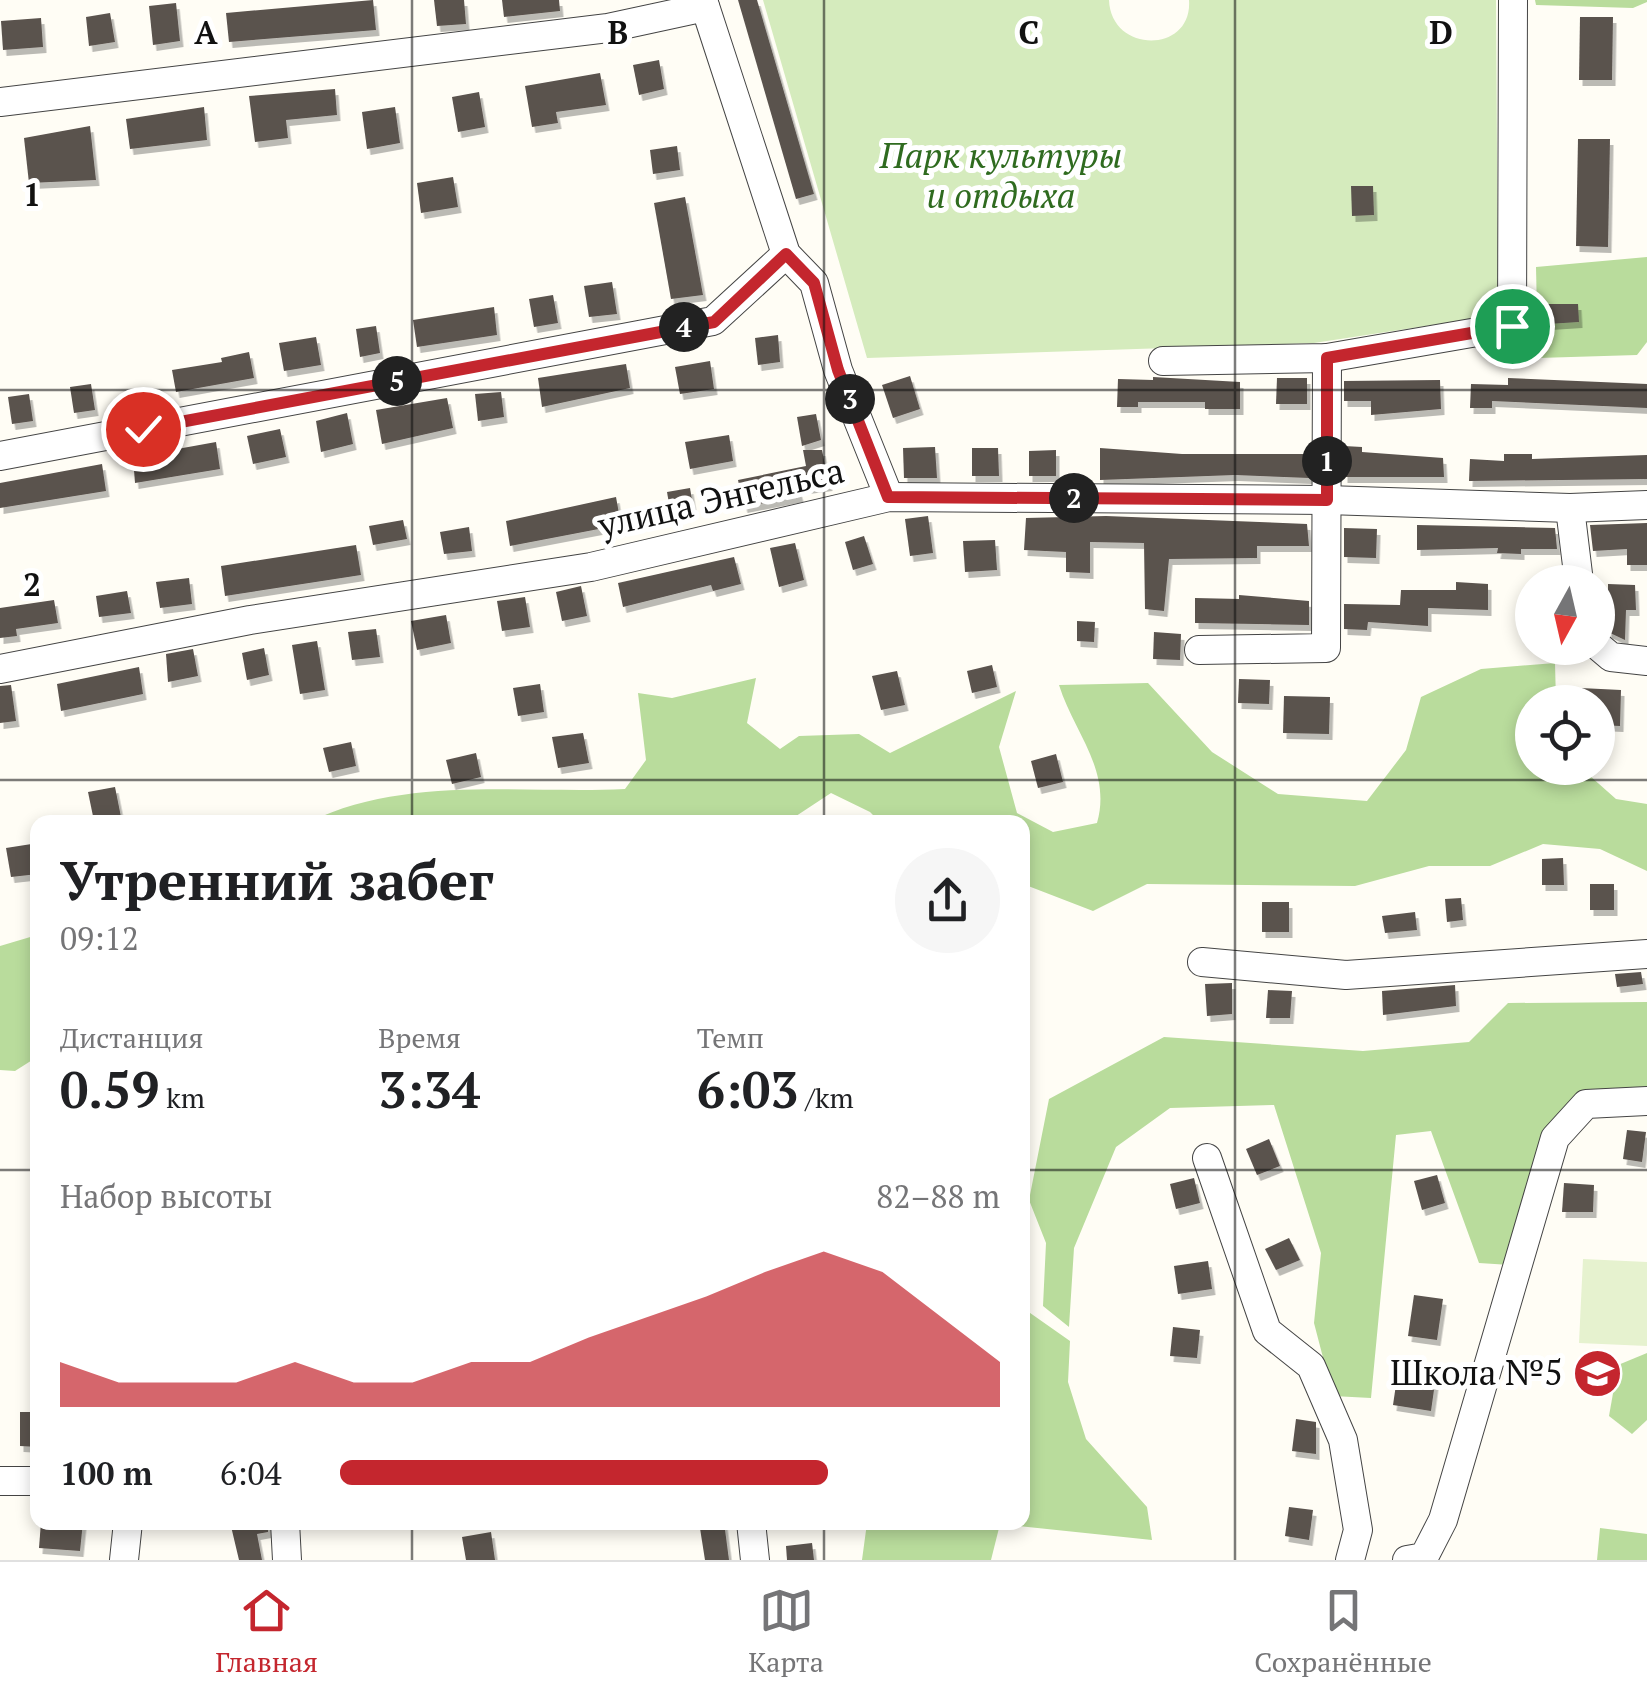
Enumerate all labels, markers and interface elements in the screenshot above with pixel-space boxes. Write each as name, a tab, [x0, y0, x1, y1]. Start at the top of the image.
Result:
text: A	[194, 11, 218, 53]
text: B	[608, 11, 628, 53]
text: C	[1019, 11, 1039, 53]
text: D	[1429, 11, 1453, 53]
park label: Парк культуры и отдыха	[879, 132, 1122, 218]
text: 1	[23, 173, 41, 215]
pin	[1470, 284, 1555, 369]
icon: arrive	[1485, 299, 1540, 354]
pin: 4	[659, 302, 709, 352]
text: 4	[676, 308, 692, 345]
pin: 5	[372, 356, 422, 406]
text: 5	[389, 362, 405, 399]
pin: 3	[825, 374, 875, 424]
text: 3	[842, 380, 858, 417]
pin	[101, 387, 186, 472]
icon: check	[116, 402, 171, 457]
pin: 1	[1302, 436, 1352, 486]
text: 1	[1319, 442, 1335, 479]
street label: улица Энгельса	[592, 446, 848, 548]
pin: 2	[1049, 473, 1099, 523]
text: 2	[1066, 479, 1082, 516]
text: 2	[23, 563, 41, 605]
north arrow	[1515, 565, 1615, 665]
map controls	[1515, 565, 1615, 785]
button: locate	[1515, 685, 1615, 785]
text: Утренний забег	[60, 843, 494, 916]
button: share	[895, 848, 1000, 953]
text: 09:12	[60, 917, 139, 959]
text: Дистанция	[60, 1019, 203, 1056]
text: Время	[378, 1019, 461, 1056]
text: Темп	[697, 1019, 764, 1056]
text: 0.59	[60, 1056, 160, 1122]
text: 3:34	[378, 1056, 480, 1122]
text: 6:03	[697, 1056, 799, 1122]
text: km	[160, 1079, 205, 1116]
text: /km	[799, 1079, 854, 1116]
text: Набор высоты	[60, 1175, 272, 1217]
text: 82–88 m	[876, 1175, 1000, 1217]
school or university icon: Школа №5	[1572, 1347, 1624, 1399]
place label: Школа №5	[1390, 1349, 1563, 1395]
text: 100 m	[60, 1452, 152, 1494]
text: 6:04	[220, 1452, 282, 1494]
tab: Главная	[215, 1583, 318, 1680]
tab: Карта	[748, 1583, 824, 1680]
tab: Сохранённые	[1254, 1583, 1432, 1680]

